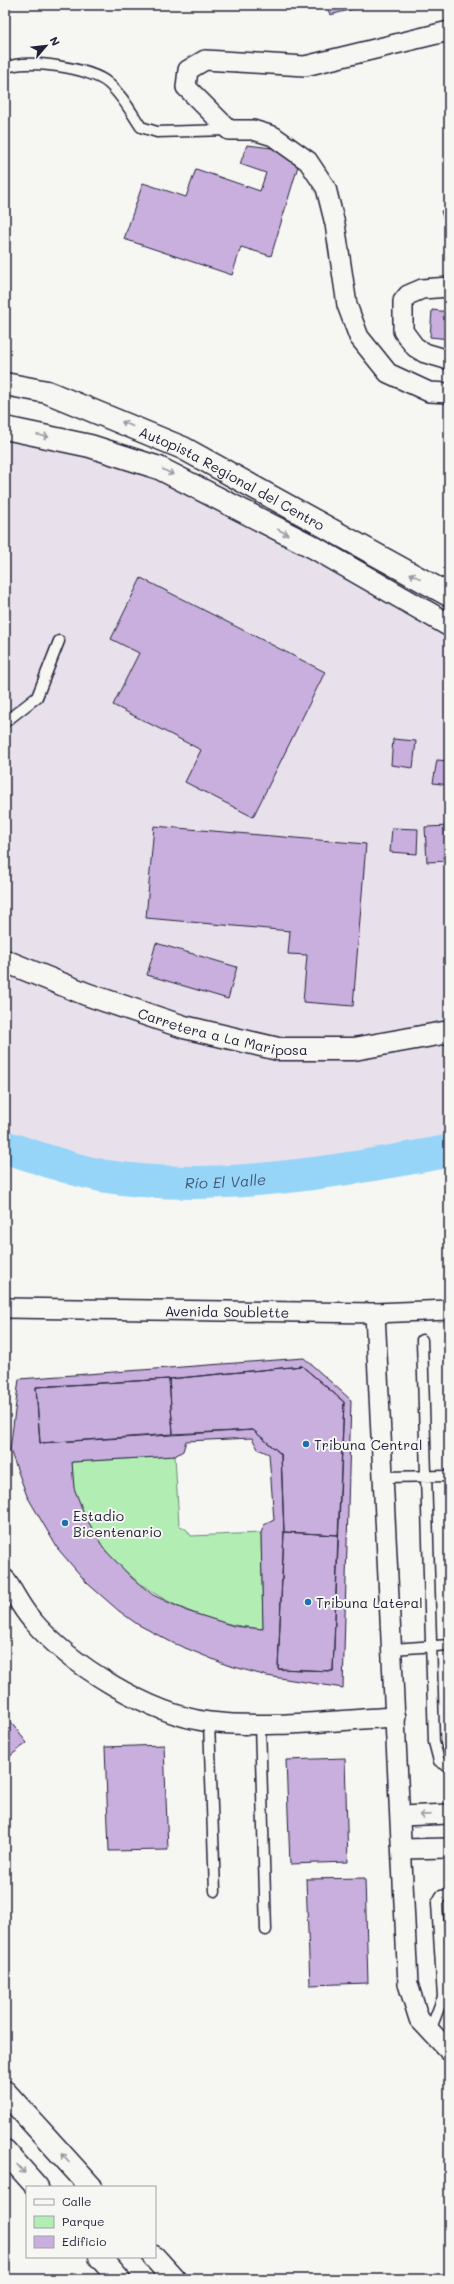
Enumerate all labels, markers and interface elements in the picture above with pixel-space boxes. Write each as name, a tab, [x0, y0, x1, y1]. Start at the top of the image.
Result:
north arrow	[26, 26, 66, 66]
text: N	[47, 34, 64, 48]
one-way arrow	[121, 420, 133, 427]
street label: Autopista Regional del Centro	[136, 421, 328, 534]
one-way arrow	[36, 433, 49, 441]
one-way arrow	[161, 469, 173, 477]
one-way arrow	[277, 529, 289, 536]
one-way arrow	[409, 571, 421, 579]
street label: Carretera a La Mariposa	[136, 1003, 308, 1059]
water label: Río El Valle	[185, 1169, 267, 1193]
street label: Avenida Soublette	[165, 1301, 289, 1321]
place label: Tribuna Central	[314, 1435, 423, 1454]
marker: Tribuna Central	[301, 1439, 311, 1449]
place label: Estadio Bicentenario	[73, 1506, 162, 1541]
marker: Estadio Bicentenario	[60, 1518, 70, 1528]
place label: Tribuna Lateral	[316, 1593, 423, 1612]
marker: Tribuna Lateral	[303, 1597, 313, 1607]
one-way arrow	[419, 1811, 432, 1819]
one-way arrow	[60, 2153, 70, 2163]
one-way arrow	[16, 2164, 26, 2174]
legend	[26, 2186, 156, 2258]
text: Calle	[62, 2193, 92, 2209]
text: Parque	[62, 2213, 105, 2229]
text: Edificio	[62, 2233, 106, 2249]

